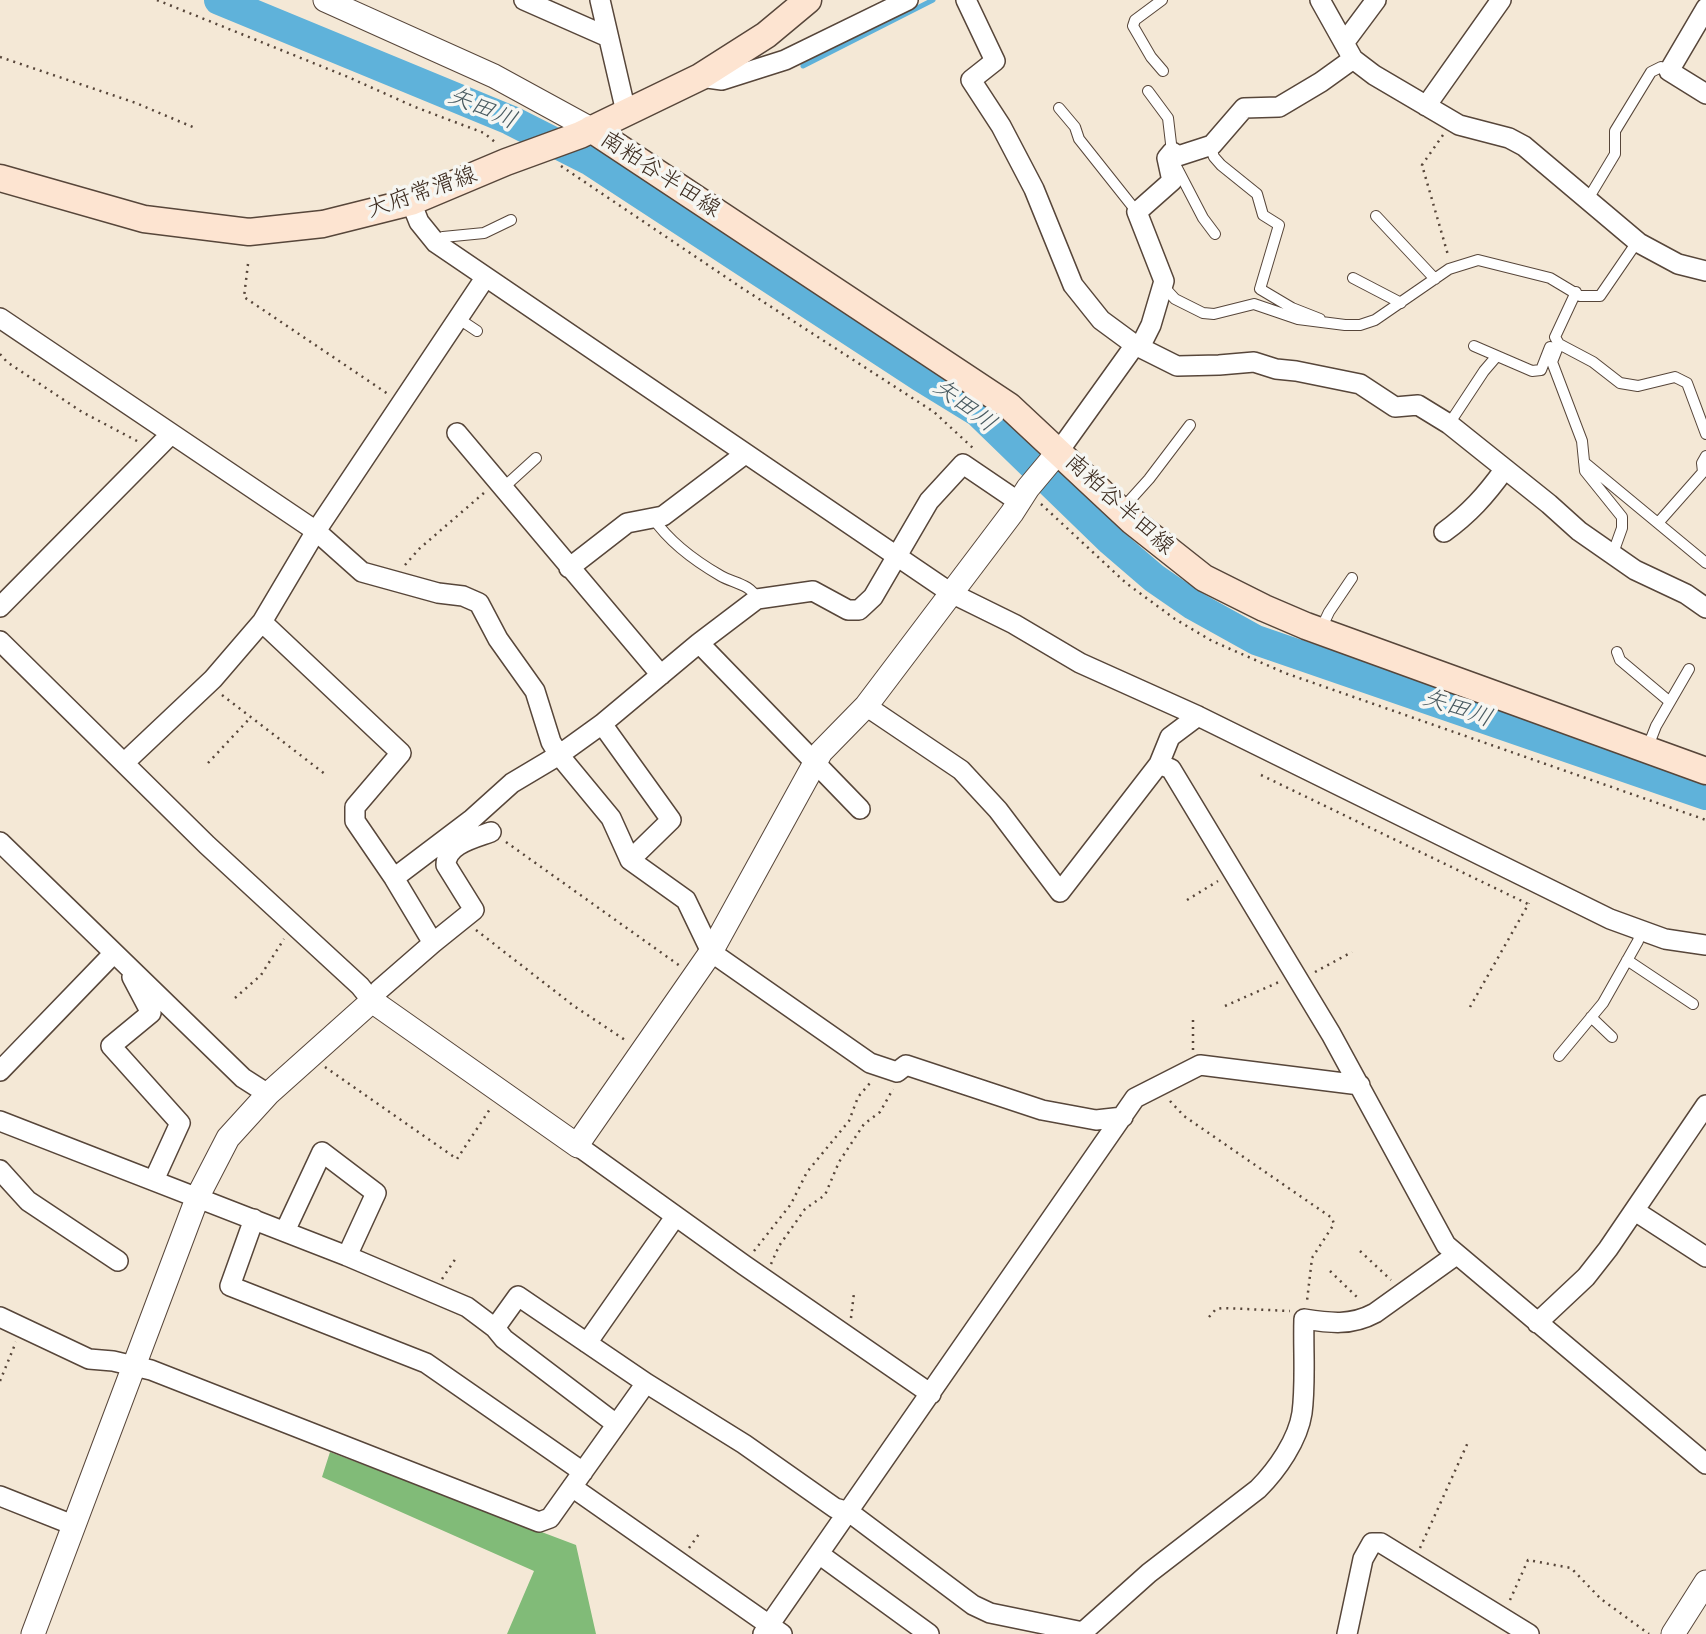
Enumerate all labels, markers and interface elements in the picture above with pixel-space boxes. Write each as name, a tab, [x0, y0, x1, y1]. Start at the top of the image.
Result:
water label: 矢田川	[443, 82, 521, 136]
street label: 南粕谷半田線	[595, 126, 725, 224]
street label: 大府常滑線	[363, 161, 481, 225]
water label: 矢田川	[927, 373, 1001, 439]
street label: 南粕谷半田線	[1058, 449, 1180, 561]
water label: 矢田川	[1418, 684, 1496, 734]

